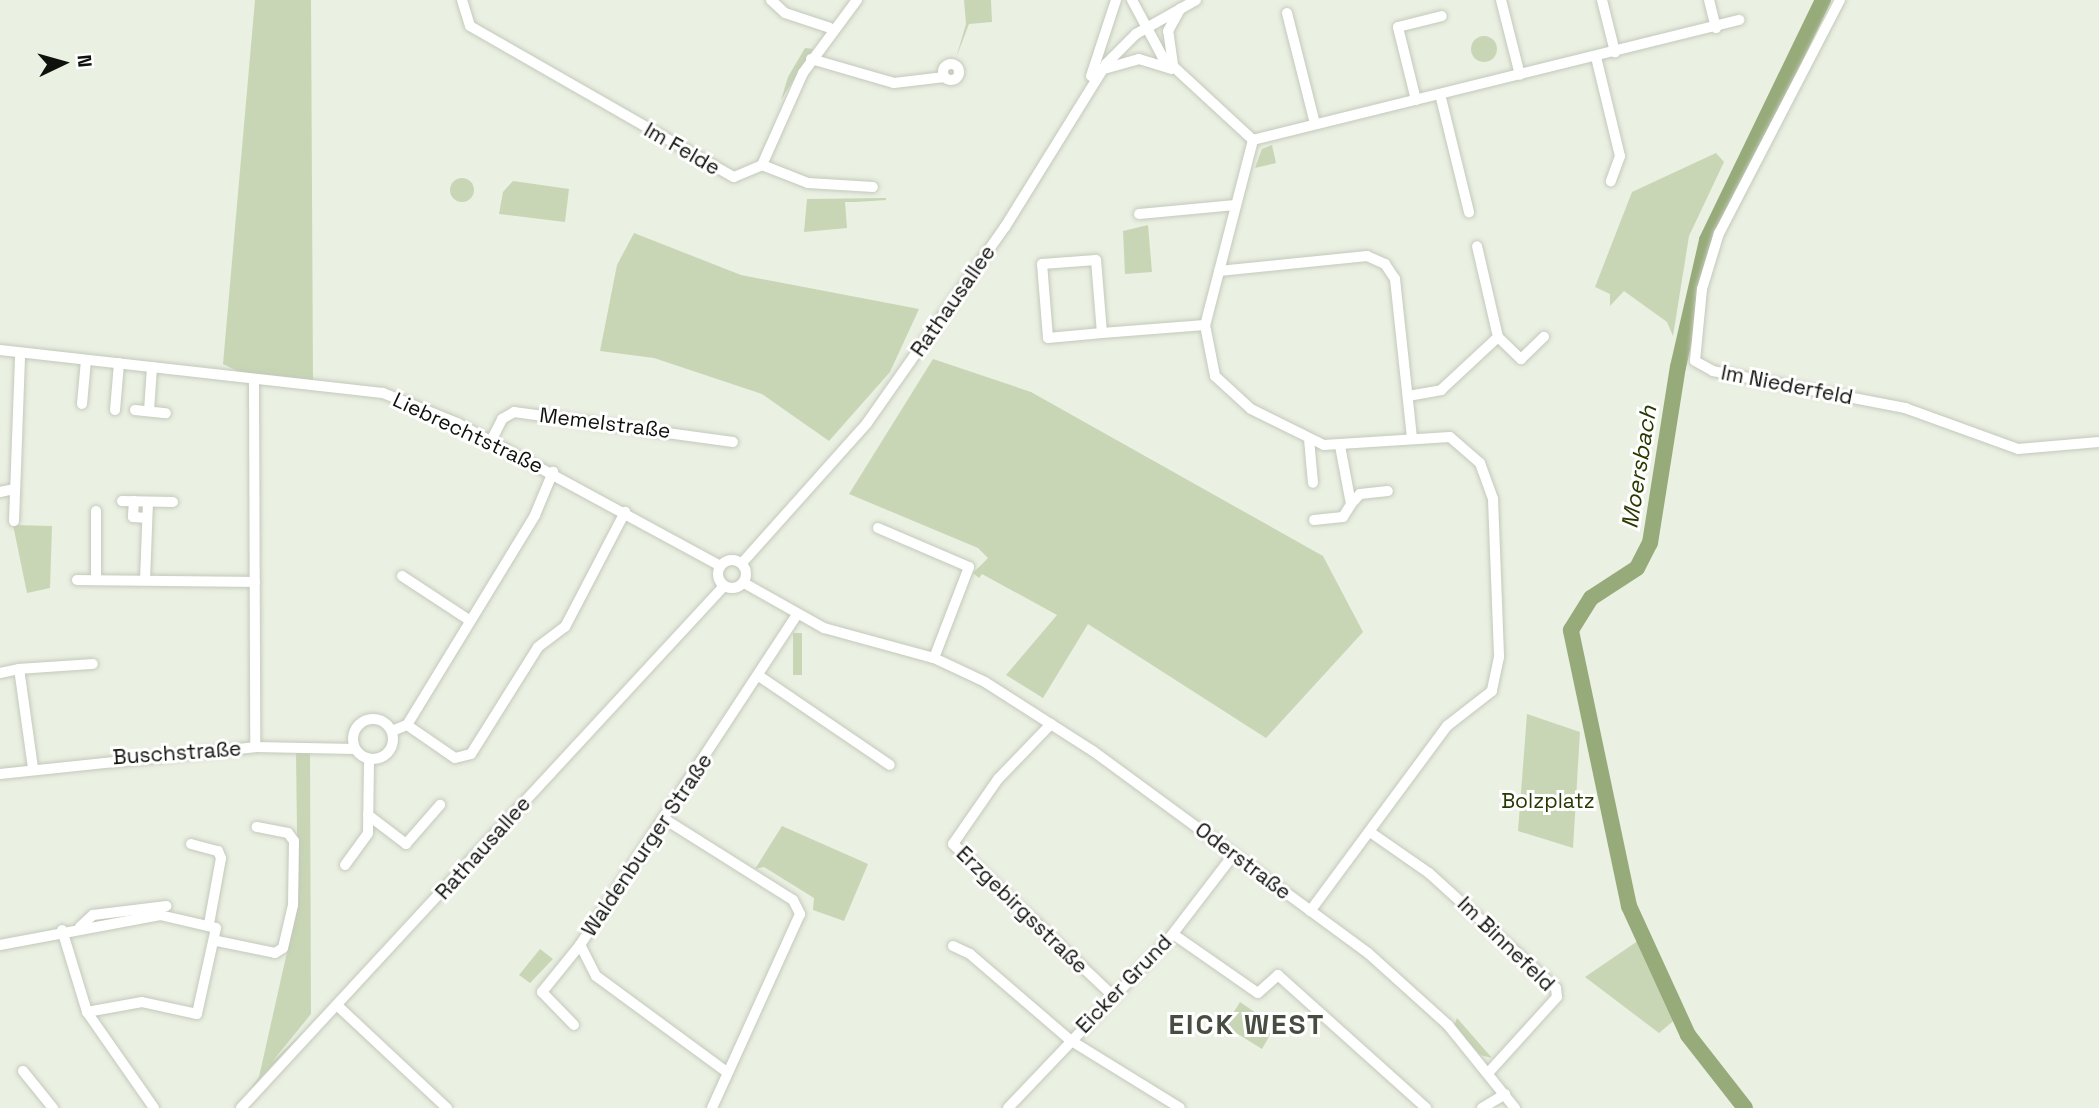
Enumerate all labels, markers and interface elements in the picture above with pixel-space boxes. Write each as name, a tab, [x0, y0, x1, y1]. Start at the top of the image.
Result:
north arrow	[28, 28, 98, 98]
text: N	[71, 54, 97, 69]
street label: Im Felde	[640, 117, 724, 181]
street label: Rathausallee	[905, 241, 1001, 361]
street label: Im Niederfeld	[1719, 360, 1855, 410]
street label: Liebrechtstraße	[389, 387, 547, 479]
street label: Memelstraße	[538, 402, 672, 444]
water label: Moersbach	[1616, 404, 1662, 530]
street label: Buschstraße	[112, 736, 242, 770]
street label: Waldenburger Straße	[576, 749, 718, 941]
park label: Bolzplatz	[1501, 788, 1595, 814]
street label: Rathausallee	[430, 791, 536, 905]
street label: Oderstraße	[1190, 817, 1296, 905]
street label: Erzgebirgsstraße	[951, 841, 1093, 979]
street label: Im Binnefeld	[1452, 891, 1560, 997]
street label: Eicker Grund	[1071, 930, 1177, 1038]
district label: EICK WEST	[1170, 1007, 1324, 1041]

